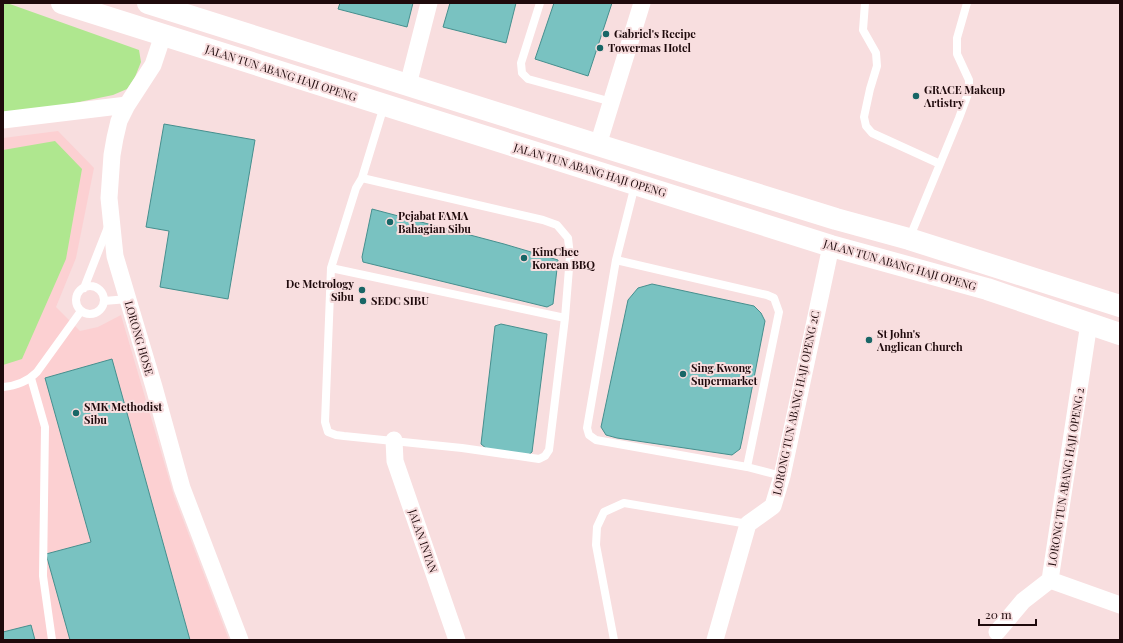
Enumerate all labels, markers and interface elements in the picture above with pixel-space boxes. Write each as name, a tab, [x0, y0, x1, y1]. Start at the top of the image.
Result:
place label: Gabriel's Recipe	[614, 26, 696, 41]
marker: Gabriel's Recipe	[601, 29, 611, 39]
place label: Towermas Hotel	[608, 40, 692, 55]
street label: JALAN TUN ABANG HAJI OPENG	[203, 41, 359, 104]
marker: Towermas Hotel	[595, 43, 605, 53]
place label: GRACE Makeup Artistry	[923, 82, 1005, 110]
marker: GRACE Makeup Artistry	[911, 91, 921, 101]
street label: JALAN TUN ABANG HAJI OPENG	[511, 139, 668, 200]
place label: Pejabat FAMA Bahagian Sibu	[398, 208, 471, 236]
marker: Pejabat FAMA Bahagian Sibu	[385, 217, 395, 227]
street label: JALAN TUN ABANG HAJI OPENG	[821, 235, 979, 294]
place label: KimChee Korean BBQ	[532, 244, 595, 272]
marker: KimChee Korean BBQ	[519, 253, 529, 263]
place label: De Metrology Sibu	[286, 276, 354, 304]
marker: De Metrology Sibu	[357, 285, 367, 295]
place label: SEDC SIBU	[371, 293, 429, 308]
marker: SEDC SIBU	[358, 296, 368, 306]
street label: LORONG HOSE	[122, 299, 157, 377]
street label: LORONG TUN ABANG HAJI OPENG 2C	[769, 309, 822, 496]
place label: St John's Anglican Church	[876, 326, 963, 354]
marker: St John's Anglican Church	[864, 335, 874, 345]
place label: Sing Kwong Supermarket	[691, 360, 758, 388]
marker: Sing Kwong Supermarket	[678, 369, 688, 379]
street label: LORONG TUN ABANG HAJI OPENG 2	[1044, 387, 1087, 567]
place label: SMK Methodist Sibu	[84, 399, 162, 427]
marker: SMK Methodist Sibu	[71, 408, 81, 418]
street label: JALAN INTAN	[405, 506, 441, 575]
scale bar	[979, 601, 1036, 627]
text: 20 m	[985, 606, 1012, 622]

